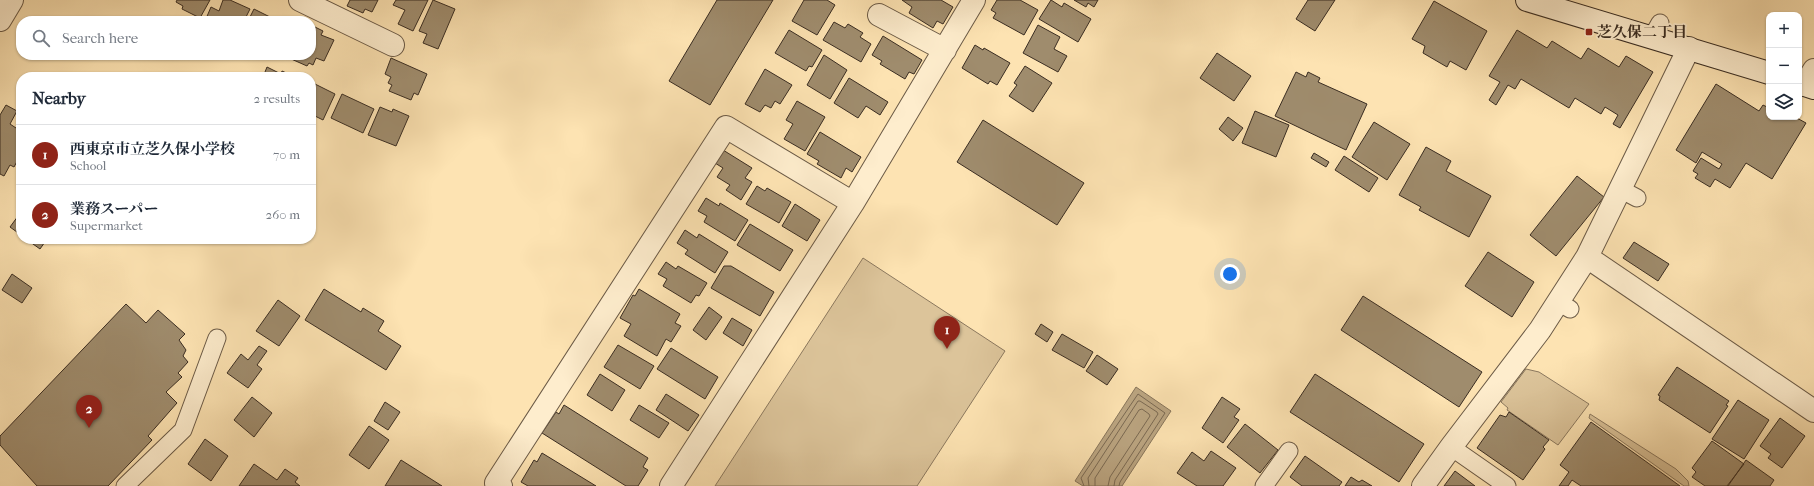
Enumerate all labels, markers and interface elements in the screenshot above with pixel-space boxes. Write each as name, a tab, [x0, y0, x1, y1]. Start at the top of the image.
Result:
map controls	[1766, 12, 1802, 120]
button: +	[1766, 12, 1802, 48]
search box	[16, 16, 316, 60]
place label: 芝久保二丁目	[1597, 23, 1687, 41]
icon: search	[30, 27, 52, 49]
marker: 芝久保二丁目	[1584, 27, 1594, 37]
text: Search here	[62, 29, 138, 47]
button: −	[1766, 48, 1802, 84]
button: layers	[1766, 84, 1802, 120]
text: Nearby	[32, 88, 86, 108]
text: 2 results	[254, 91, 300, 106]
text: 西東京市立芝久保小学校	[70, 140, 235, 158]
text: 1	[43, 147, 47, 162]
text: 70 m	[273, 147, 300, 162]
text: School	[70, 158, 106, 173]
text: 業務スーパー	[70, 200, 159, 218]
text: 2	[42, 207, 48, 222]
text: 260 m	[266, 207, 300, 222]
text: Supermarket	[70, 218, 143, 233]
your location	[1220, 264, 1240, 284]
pin: 1	[934, 316, 960, 349]
pin: 2	[76, 395, 102, 428]

